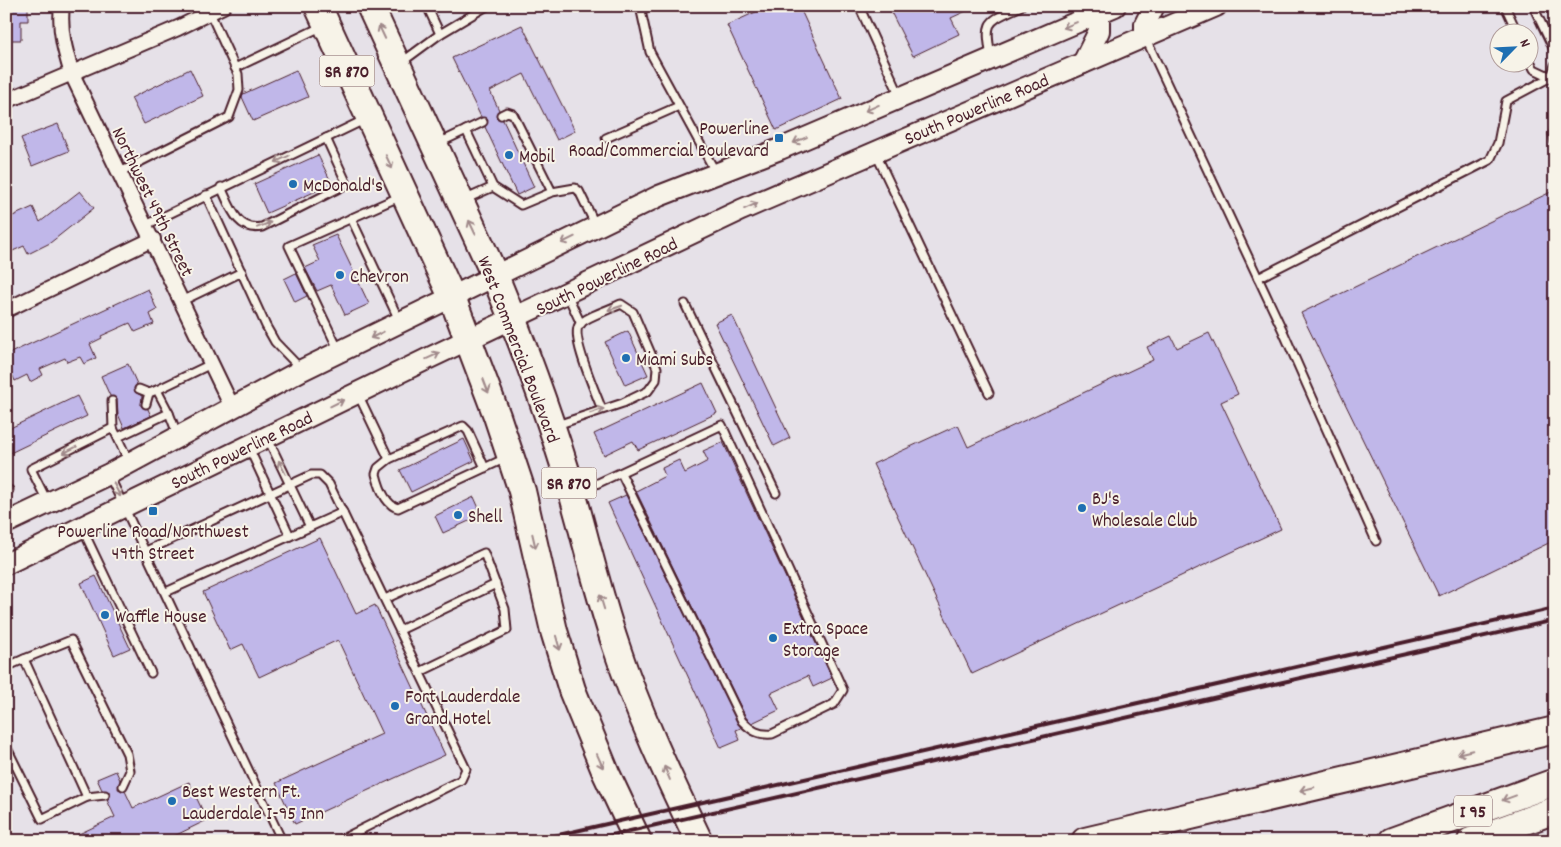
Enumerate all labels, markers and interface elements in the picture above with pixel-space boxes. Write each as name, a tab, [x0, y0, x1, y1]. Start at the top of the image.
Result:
one-way arrow	[1063, 21, 1078, 30]
north arrow	[1488, 22, 1538, 72]
one-way arrow	[377, 25, 387, 40]
text: N	[1514, 36, 1535, 51]
road number: SR 870	[320, 56, 374, 86]
street label: South Powerline Road	[901, 69, 1054, 154]
one-way arrow	[865, 104, 880, 114]
place label: Powerline Road/Commercial Boulevard	[568, 117, 769, 166]
street label: Northwest 49th Street	[103, 123, 199, 282]
marker: Powerline Road/Commercial Boulevard	[773, 132, 785, 144]
one-way arrow	[793, 136, 808, 145]
place label: Mobil	[519, 145, 555, 172]
marker: Mobil	[503, 149, 515, 161]
one-way arrow	[274, 154, 289, 164]
one-way arrow	[385, 154, 395, 169]
place label: McDonald's	[303, 174, 383, 201]
marker: McDonald's	[287, 178, 299, 190]
one-way arrow	[743, 200, 758, 210]
one-way arrow	[256, 220, 271, 230]
one-way arrow	[467, 220, 476, 235]
street label: South Powerline Road	[532, 232, 683, 324]
one-way arrow	[561, 236, 576, 245]
street label: West Commercial Boulevard	[469, 253, 565, 448]
place label: Chevron	[350, 265, 409, 292]
marker: Chevron	[334, 269, 346, 281]
one-way arrow	[607, 303, 623, 313]
one-way arrow	[370, 331, 385, 340]
place label: Miami Subs	[636, 348, 713, 375]
one-way arrow	[426, 351, 441, 361]
marker: Miami Subs	[620, 352, 632, 364]
one-way arrow	[481, 378, 491, 393]
one-way arrow	[329, 398, 344, 407]
street label: South Powerline Road	[167, 406, 318, 498]
one-way arrow	[589, 406, 605, 415]
one-way arrow	[62, 445, 77, 455]
one-way arrow	[277, 460, 286, 475]
road number: SR 870	[542, 468, 596, 498]
one-way arrow	[113, 482, 122, 497]
place label: BJ's Wholesale Club	[1092, 487, 1197, 536]
marker: BJ's Wholesale Club	[1076, 502, 1088, 514]
marker: Powerline Road/Northwest 49th Street	[147, 505, 159, 517]
place label: Shell	[468, 505, 503, 532]
marker: Shell	[452, 509, 464, 521]
place label: Powerline Road/Northwest 49th Street	[57, 520, 249, 569]
one-way arrow	[530, 533, 539, 549]
one-way arrow	[596, 594, 606, 610]
place label: Waffle House	[115, 605, 207, 632]
marker: Waffle House	[99, 609, 111, 621]
place label: Extra Space Storage	[783, 617, 868, 666]
marker: Extra Space Storage	[767, 632, 779, 644]
one-way arrow	[553, 635, 563, 651]
place label: Fort Lauderdale Grand Hotel	[405, 685, 520, 734]
marker: Fort Lauderdale Grand Hotel	[389, 700, 401, 712]
one-way arrow	[1457, 748, 1473, 758]
one-way arrow	[596, 753, 606, 768]
one-way arrow	[662, 766, 672, 781]
place label: Best Western Ft. Lauderdale I-95 Inn	[182, 780, 324, 829]
one-way arrow	[1300, 785, 1316, 794]
one-way arrow	[1502, 794, 1517, 803]
marker: Best Western Ft. Lauderdale I-95 Inn	[166, 795, 178, 807]
road number: I 95	[1454, 796, 1492, 826]

